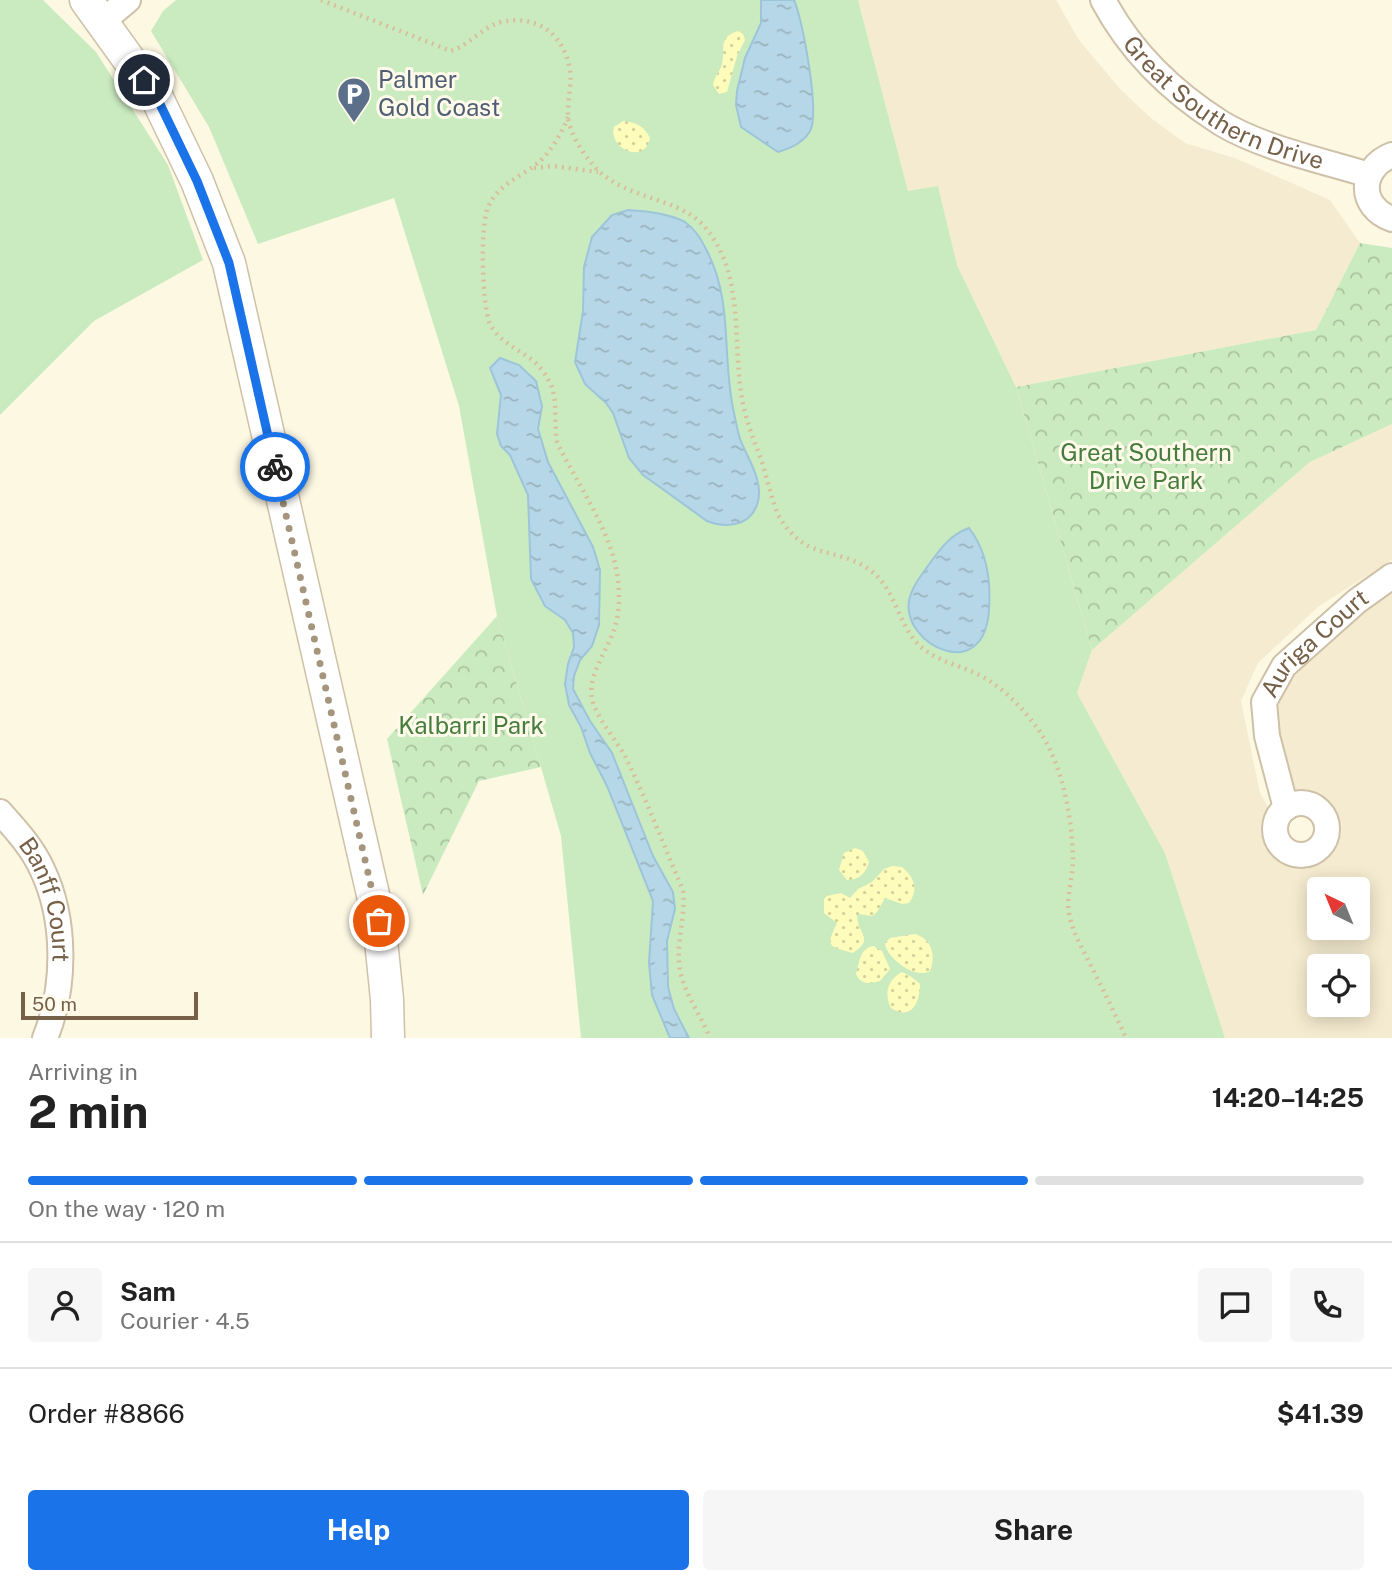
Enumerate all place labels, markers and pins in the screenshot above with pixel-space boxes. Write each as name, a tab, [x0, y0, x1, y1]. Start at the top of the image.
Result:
pin	[114, 50, 174, 110]
place label: Palmer Gold Coast	[378, 65, 500, 121]
parking icon: Palmer Gold Coast	[335, 75, 373, 124]
pin	[349, 891, 409, 951]

